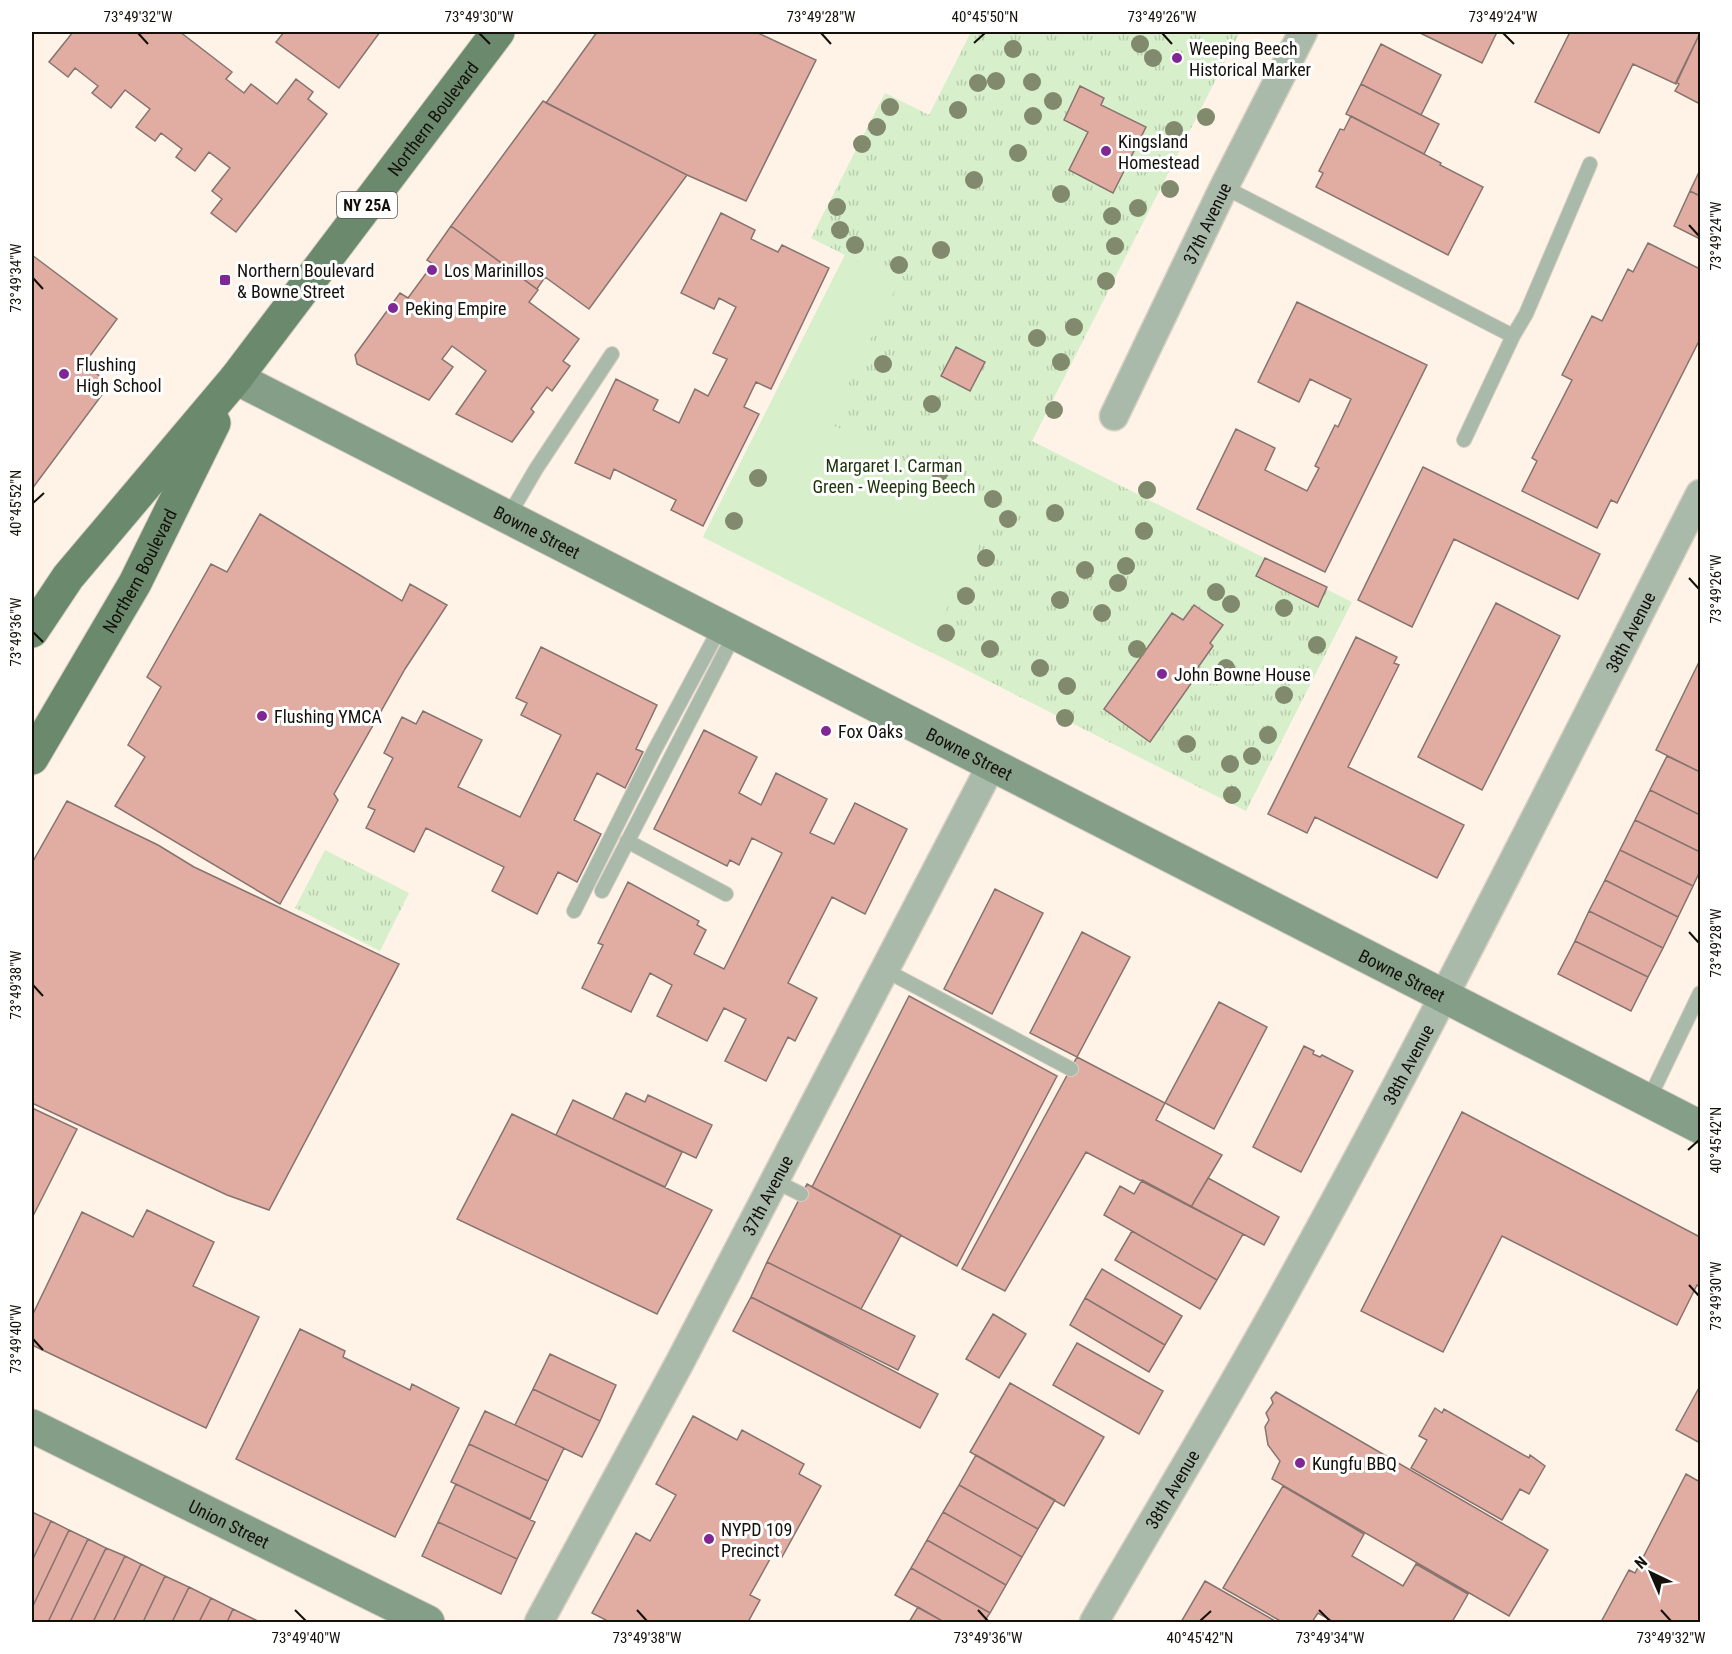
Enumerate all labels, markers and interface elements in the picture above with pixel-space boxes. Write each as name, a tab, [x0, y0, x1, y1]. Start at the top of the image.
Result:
text: 73°49'32"W	[104, 8, 173, 26]
text: 73°49'30"W	[445, 8, 514, 26]
text: 73°49'28"W	[787, 8, 856, 26]
text: 40°45'50"N	[952, 8, 1018, 26]
text: 73°49'26"W	[1128, 8, 1197, 26]
text: 73°49'24"W	[1469, 8, 1538, 26]
place label: Weeping Beech Historical Marker	[1189, 38, 1312, 80]
marker: Weeping Beech Historical Marker	[1170, 51, 1184, 65]
street label: Northern Boulevard	[383, 57, 482, 180]
place label: Kingsland Homestead	[1118, 131, 1200, 173]
marker: Kingsland Homestead	[1099, 144, 1113, 158]
street label: 37th Avenue	[1178, 179, 1235, 267]
road number: NY 25A	[337, 192, 397, 218]
text: 73°49'24"W	[1707, 201, 1725, 270]
text: 73°49'34"W	[7, 243, 25, 312]
place label: Northern Boulevard & Bowne Street	[237, 260, 374, 302]
place label: Los Marinillos	[444, 260, 544, 281]
marker: Los Marinillos	[425, 263, 439, 277]
marker: Northern Boulevard & Bowne Street	[218, 273, 232, 287]
place label: Peking Empire	[405, 298, 507, 319]
marker: Peking Empire	[386, 301, 400, 315]
place label: Flushing High School	[76, 354, 162, 396]
marker: Flushing High School	[57, 367, 71, 381]
park label: Margaret I. Carman Green - Weeping Beech	[812, 455, 976, 497]
text: 40°45'52"N	[7, 470, 25, 536]
street label: Bowne Street	[490, 501, 584, 563]
street label: Northern Boulevard	[98, 505, 181, 636]
text: 73°49'26"W	[1707, 554, 1725, 623]
street label: 38th Avenue	[1601, 588, 1659, 676]
text: 73°49'36"W	[7, 597, 25, 666]
place label: John Bowne House	[1174, 664, 1311, 685]
marker: John Bowne House	[1155, 667, 1169, 681]
place label: Flushing YMCA	[274, 706, 382, 727]
marker: Flushing YMCA	[255, 709, 269, 723]
place label: Fox Oaks	[838, 721, 903, 742]
street label: Bowne Street	[923, 723, 1016, 784]
marker: Fox Oaks	[819, 724, 833, 738]
text: 73°49'28"W	[1707, 908, 1725, 977]
street label: Bowne Street	[1355, 944, 1449, 1006]
text: 73°49'38"W	[7, 950, 25, 1019]
street label: 38th Avenue	[1378, 1021, 1438, 1108]
text: 40°45'42"N	[1707, 1107, 1725, 1173]
street label: 37th Avenue	[737, 1151, 797, 1239]
text: 73°49'30"W	[1707, 1261, 1725, 1330]
text: 73°49'40"W	[7, 1304, 25, 1373]
street label: 38th Avenue	[1140, 1446, 1203, 1532]
place label: Kungfu BBQ	[1312, 1453, 1397, 1474]
marker: Kungfu BBQ	[1293, 1456, 1307, 1470]
street label: Union Street	[185, 1495, 273, 1552]
place label: NYPD 109 Precinct	[721, 1519, 792, 1561]
marker: NYPD 109 Precinct	[702, 1532, 716, 1546]
north arrow	[1621, 1543, 1681, 1603]
text: N	[1631, 1552, 1651, 1573]
text: 73°49'40"W	[272, 1629, 341, 1647]
text: 73°49'38"W	[613, 1629, 682, 1647]
text: 73°49'36"W	[954, 1629, 1023, 1647]
text: 40°45'42"N	[1167, 1629, 1233, 1647]
text: 73°49'34"W	[1296, 1629, 1365, 1647]
text: 73°49'32"W	[1637, 1629, 1706, 1647]

